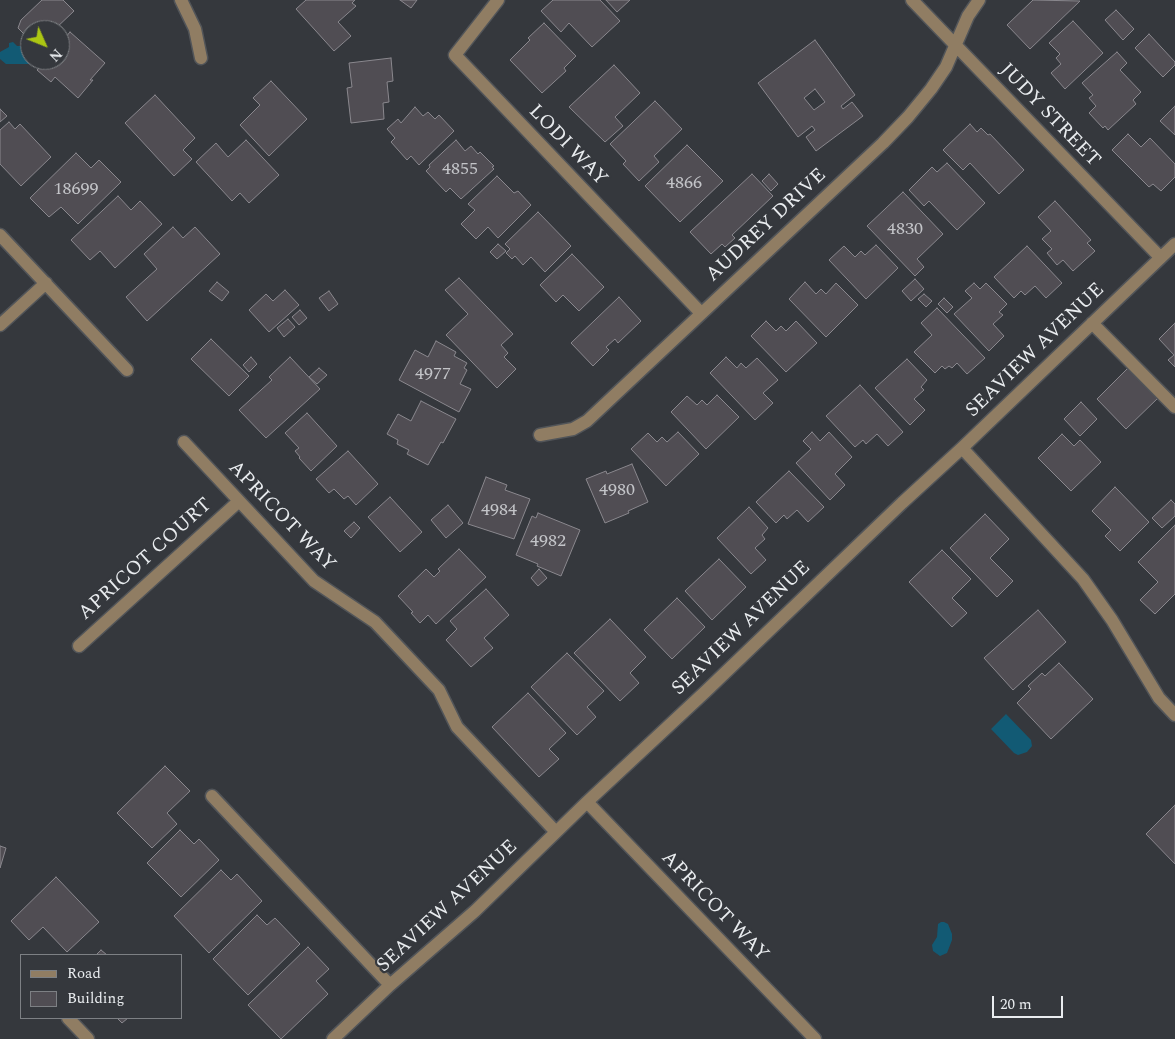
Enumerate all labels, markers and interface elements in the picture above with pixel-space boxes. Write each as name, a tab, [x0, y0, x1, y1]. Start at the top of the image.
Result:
north arrow	[20, 20, 70, 70]
text: N	[44, 44, 67, 66]
street label: JUDY STREET	[994, 59, 1104, 173]
street label: LODI WAY	[522, 100, 612, 192]
house number: 4855	[442, 159, 478, 181]
street label: AUDREY DRIVE	[702, 164, 832, 288]
house number: 4866	[666, 173, 702, 195]
house number: 18699	[54, 179, 98, 201]
house number: 4830	[887, 219, 923, 241]
street label: SEAVIEW AVENUE	[962, 279, 1110, 423]
house number: 4977	[415, 364, 451, 386]
street label: APRICOT WAY	[222, 457, 340, 577]
house number: 4980	[599, 480, 635, 502]
street label: APRICOT COURT	[74, 494, 218, 626]
house number: 4984	[481, 500, 517, 522]
house number: 4982	[530, 531, 566, 553]
street label: SEAVIEW AVENUE	[668, 557, 816, 701]
street label: SEAVIEW AVENUE	[373, 836, 523, 978]
street label: APRICOT WAY	[655, 847, 773, 967]
legend	[20, 954, 182, 1019]
text: Road	[67, 962, 101, 985]
scale bar	[995, 986, 1066, 1018]
text: Building	[67, 987, 124, 1010]
text: 20 m	[1000, 993, 1032, 1016]

